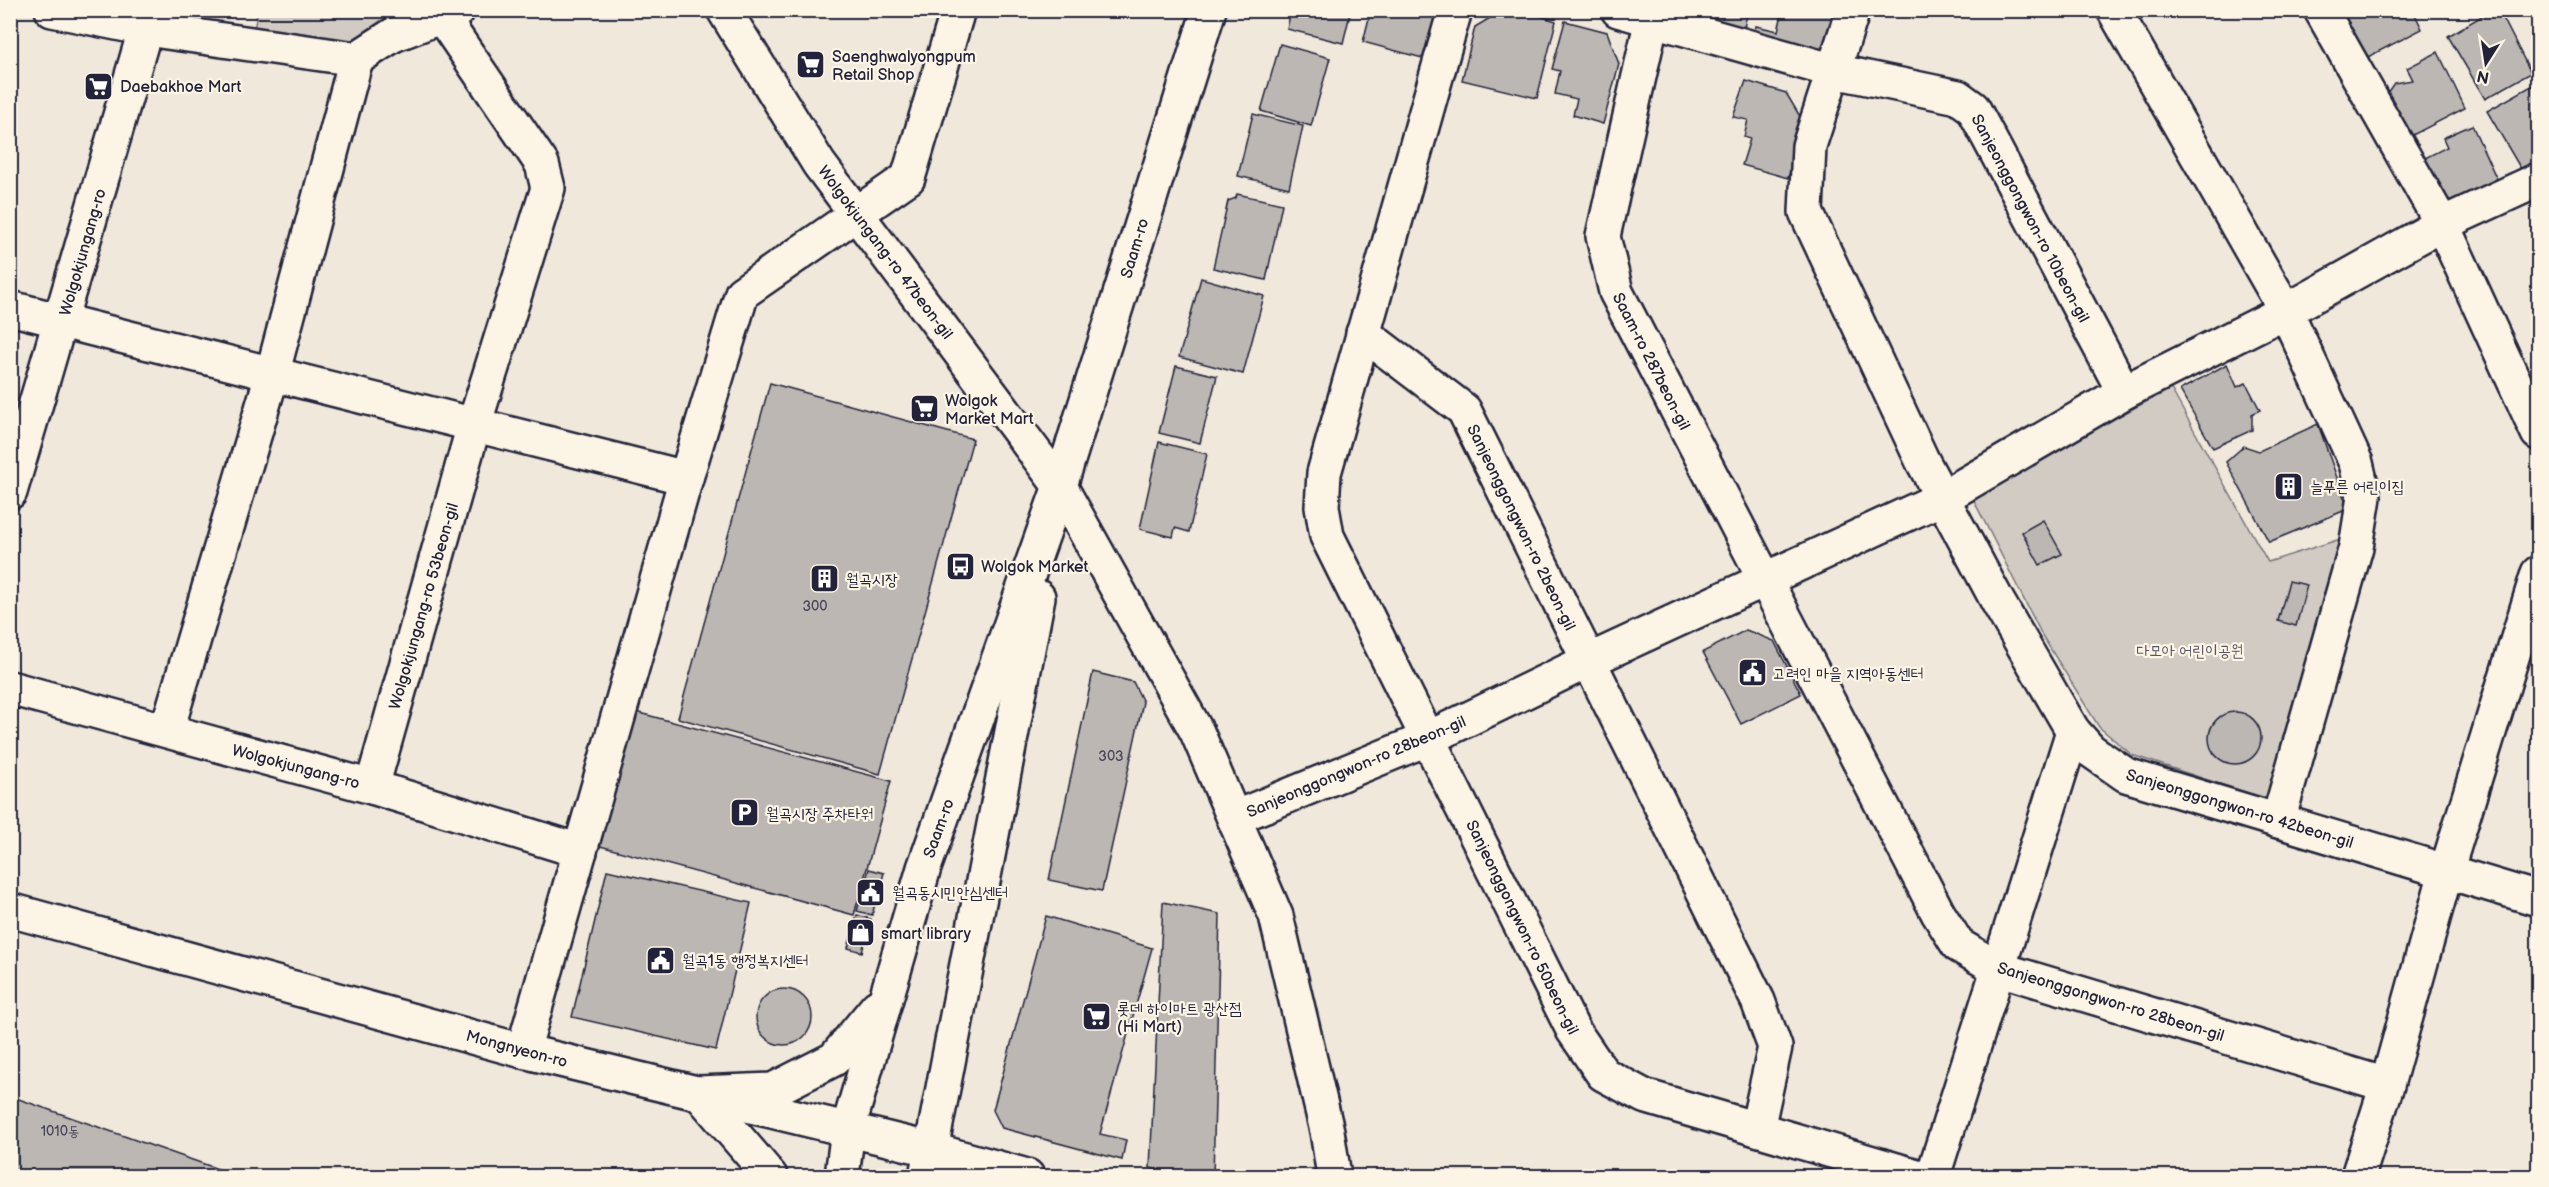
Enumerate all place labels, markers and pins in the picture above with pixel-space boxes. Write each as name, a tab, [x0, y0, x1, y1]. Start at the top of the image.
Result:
place label: Saenghwalyongpum Retail Shop	[832, 48, 976, 85]
supermarket icon: Saenghwalyongpum Retail Shop	[795, 49, 827, 81]
supermarket icon: Daebakhoe Mart	[83, 70, 115, 102]
place label: Daebakhoe Mart	[120, 78, 241, 97]
place label: Wolgok Market Mart	[945, 392, 1034, 429]
supermarket icon: Wolgok Market Mart	[908, 393, 940, 425]
building icon: 늘푸른 어린이집	[2273, 470, 2305, 502]
place label: 늘푸른 어린이집	[2310, 478, 2404, 497]
bus stop icon: Wolgok Market	[944, 550, 976, 582]
place label: Wolgok Market	[981, 558, 1088, 577]
building icon: 월곡시장	[809, 563, 841, 595]
place label: 월곡시장	[846, 571, 898, 590]
public building icon: 고려인 마을 지역아동센터	[1736, 657, 1768, 689]
place label: 고려인 마을 지역아동센터	[1773, 665, 1923, 684]
parking icon: 월곡시장 주차타워	[729, 797, 761, 829]
place label: 월곡시장 주차타워	[766, 805, 873, 824]
public building icon: 월곡동시민안심센터	[855, 876, 887, 908]
place label: 월곡동시민안심센터	[892, 884, 1008, 903]
shop icon: smart library	[844, 917, 876, 949]
place label: smart library	[881, 925, 972, 944]
public building icon: 월곡1동 행정복지센터	[645, 944, 677, 976]
place label: 월곡1동 행정복지센터	[682, 952, 808, 971]
place label: 롯데 하이마트 광산점 (Hi Mart)	[1117, 1000, 1242, 1037]
supermarket icon: 롯데 하이마트 광산점 (Hi Mart)	[1080, 1001, 1112, 1033]

